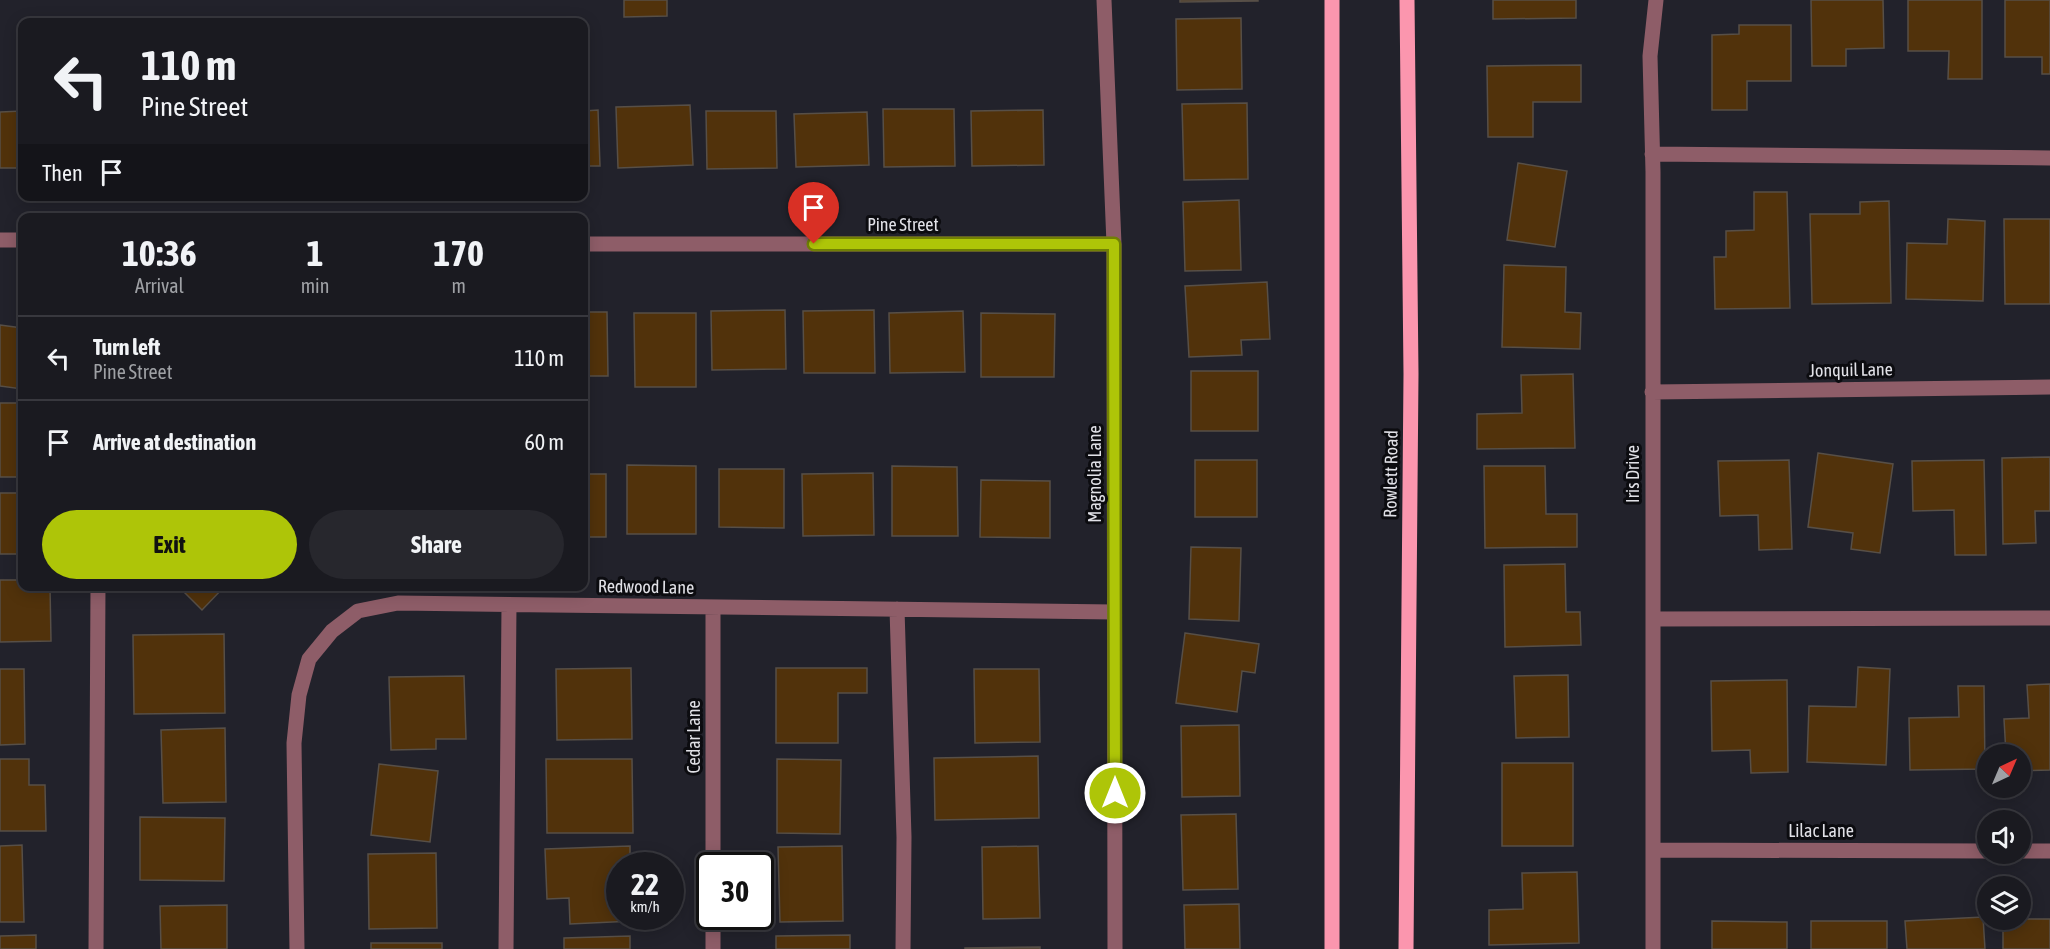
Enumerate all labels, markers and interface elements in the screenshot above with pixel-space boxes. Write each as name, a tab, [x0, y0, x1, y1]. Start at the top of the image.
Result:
text: 110 m	[141, 41, 236, 89]
icon: left	[42, 42, 120, 120]
text: Pine Street	[141, 91, 248, 122]
icon: arrive	[95, 156, 128, 189]
text: Then	[42, 160, 83, 186]
pin	[788, 182, 839, 244]
icon: arrive	[797, 191, 830, 224]
street label: Pine Street	[867, 214, 939, 235]
text: 10:36	[122, 232, 197, 274]
text: 1	[307, 232, 323, 274]
text: 170	[433, 232, 484, 274]
text: Arrival	[135, 274, 184, 297]
text: min	[301, 274, 329, 297]
text: m	[451, 274, 466, 297]
text: Turn left	[93, 334, 160, 360]
icon: left	[42, 342, 75, 375]
text: 110 m	[514, 345, 564, 371]
street label: Jonquil Lane	[1809, 358, 1893, 381]
text: Pine Street	[93, 360, 172, 383]
street label: Magnolia Lane	[1084, 425, 1105, 523]
icon: arrive	[42, 426, 75, 459]
text: Arrive at destination	[93, 429, 256, 455]
text: 60 m	[524, 429, 564, 455]
street label: Rowlett Road	[1379, 430, 1402, 518]
street label: Iris Drive	[1622, 445, 1643, 503]
button: Exit	[42, 510, 297, 579]
button: Share	[309, 510, 564, 579]
street label: Redwood Lane	[598, 575, 694, 598]
street label: Cedar Lane	[683, 700, 704, 774]
north arrow	[1977, 744, 2031, 798]
map controls	[1977, 744, 2031, 930]
position arrow	[1083, 761, 1147, 825]
button: sound	[1977, 810, 2031, 864]
street label: Lilac Lane	[1788, 820, 1854, 841]
speed limit sign: 30	[696, 852, 774, 930]
text: 22	[631, 867, 659, 901]
button: layers	[1977, 876, 2031, 930]
text: km/h	[630, 898, 660, 915]

